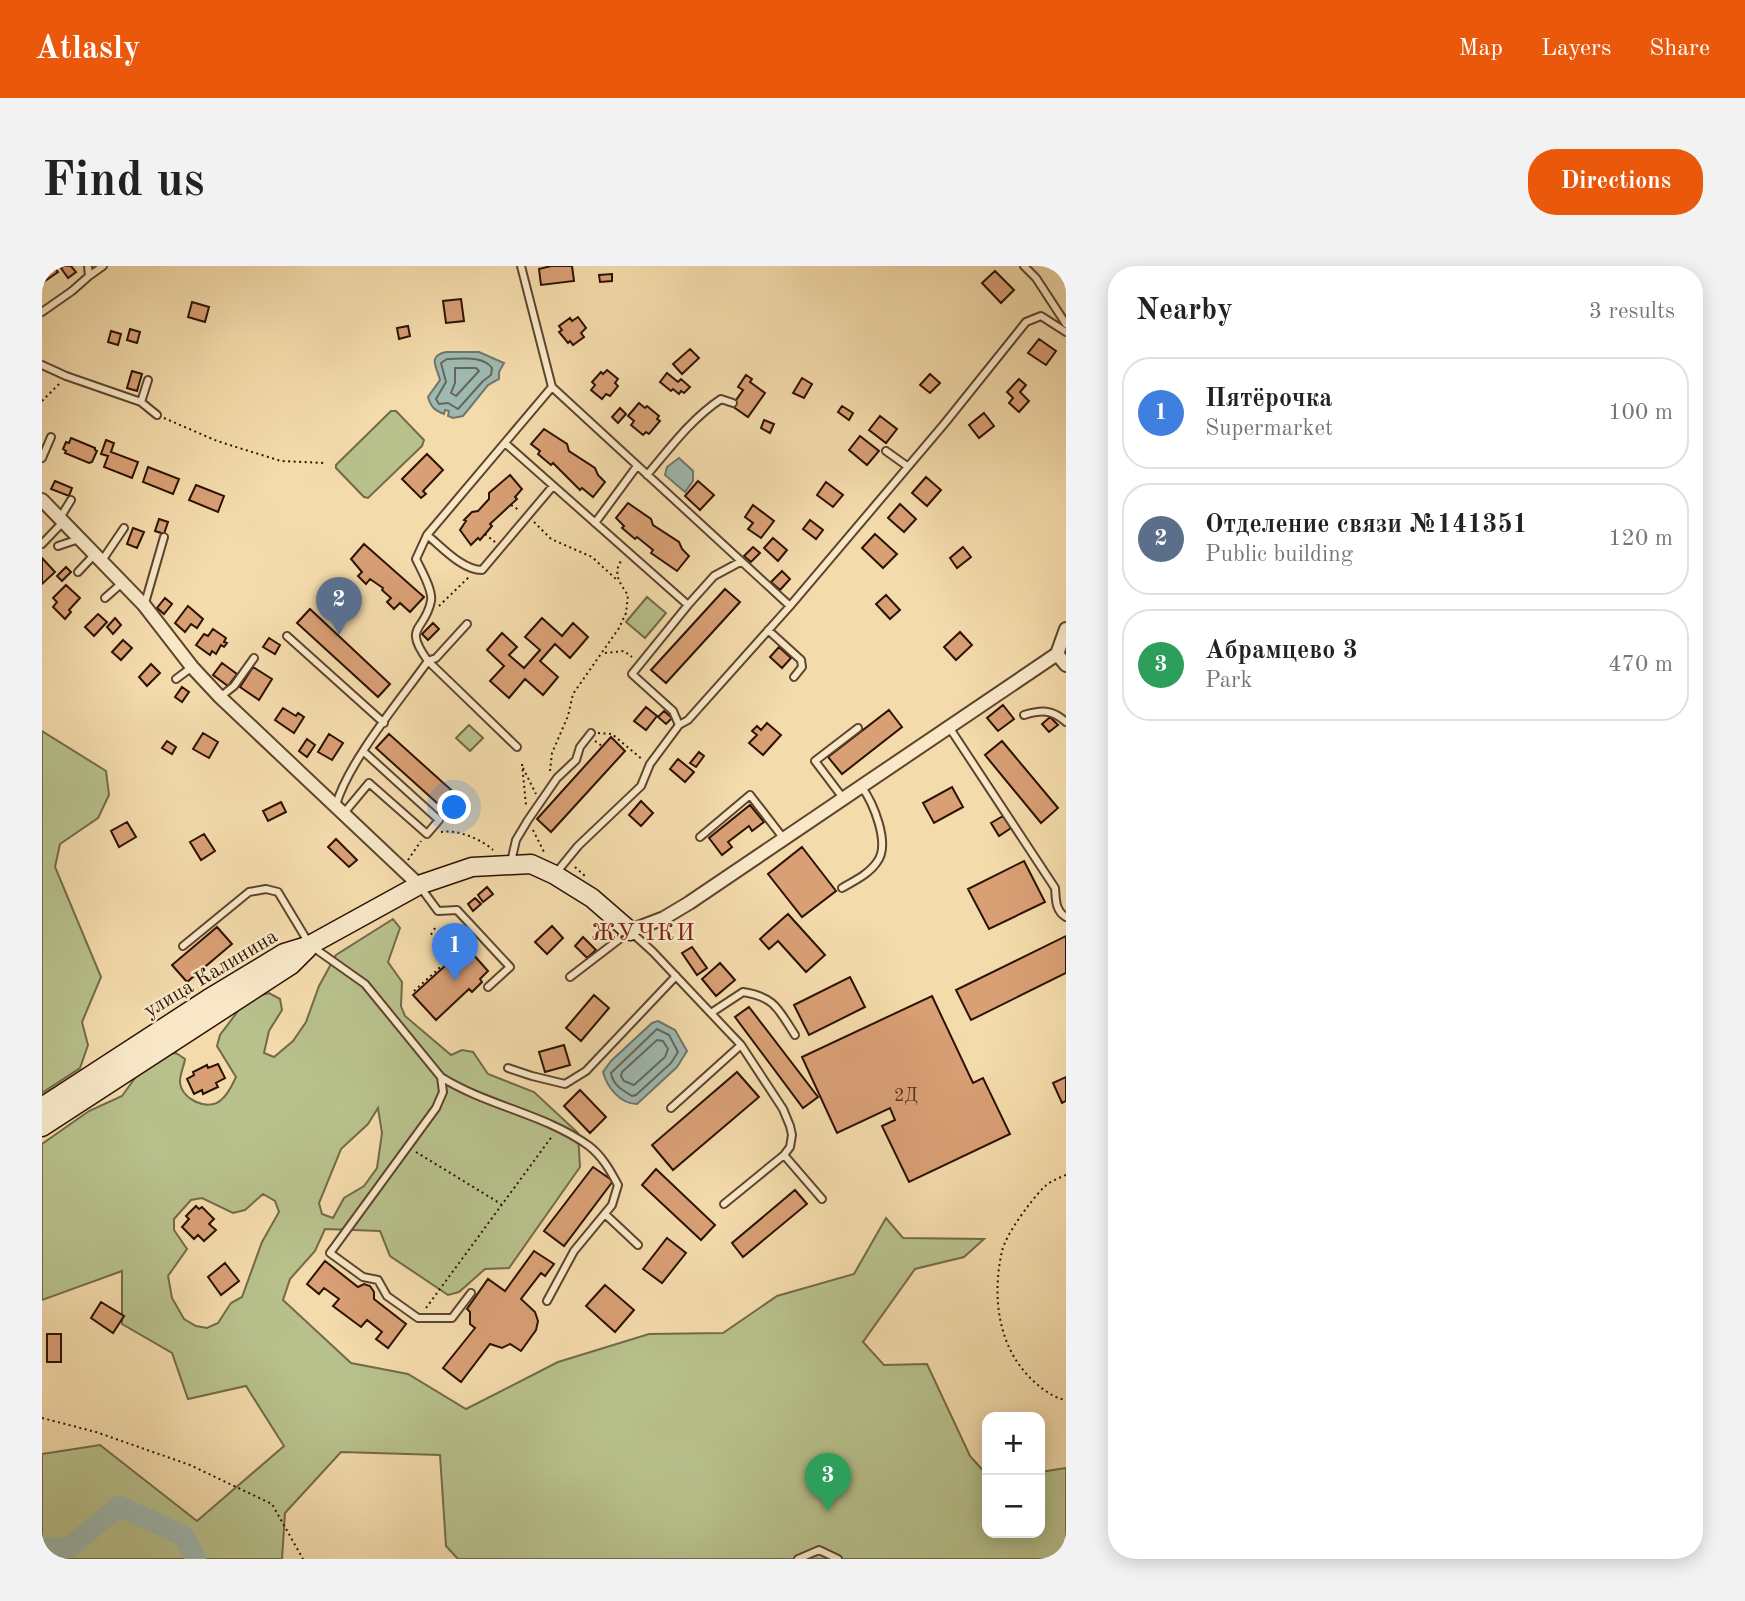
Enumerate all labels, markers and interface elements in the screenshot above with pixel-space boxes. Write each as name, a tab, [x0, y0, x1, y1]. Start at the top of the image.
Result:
text: Atlasly	[35, 33, 140, 66]
text: Map	[1459, 37, 1503, 61]
text: Layers	[1541, 37, 1611, 61]
text: Share	[1649, 37, 1710, 61]
button: Directions	[1528, 149, 1703, 215]
text: Find us	[42, 158, 205, 207]
text: Nearby	[1136, 296, 1233, 326]
text: 3 results	[1589, 300, 1675, 323]
text: Пятёрочка	[1205, 386, 1333, 412]
text: 1	[1154, 401, 1168, 424]
text: 100 m	[1608, 401, 1673, 424]
text: Supermarket	[1205, 417, 1333, 440]
text: Отделение связи №141351	[1205, 512, 1528, 538]
text: 2	[1154, 527, 1168, 550]
text: 120 m	[1608, 527, 1673, 550]
text: Public building	[1205, 543, 1353, 566]
pin: 2	[316, 577, 362, 635]
text: Абрамцево 3	[1205, 638, 1358, 664]
text: 3	[1154, 653, 1168, 676]
text: 470 m	[1608, 653, 1673, 676]
text: Park	[1205, 669, 1252, 692]
your location	[437, 790, 471, 824]
district label: ЖУЧКИ	[591, 922, 697, 946]
pin: 1	[432, 923, 478, 981]
street label: улица Калинина	[141, 926, 281, 1022]
house number: 2Д	[894, 1087, 918, 1105]
map controls	[982, 1412, 1045, 1538]
button: +	[982, 1412, 1045, 1475]
pin: 3	[805, 1453, 851, 1511]
button: −	[982, 1475, 1045, 1538]

